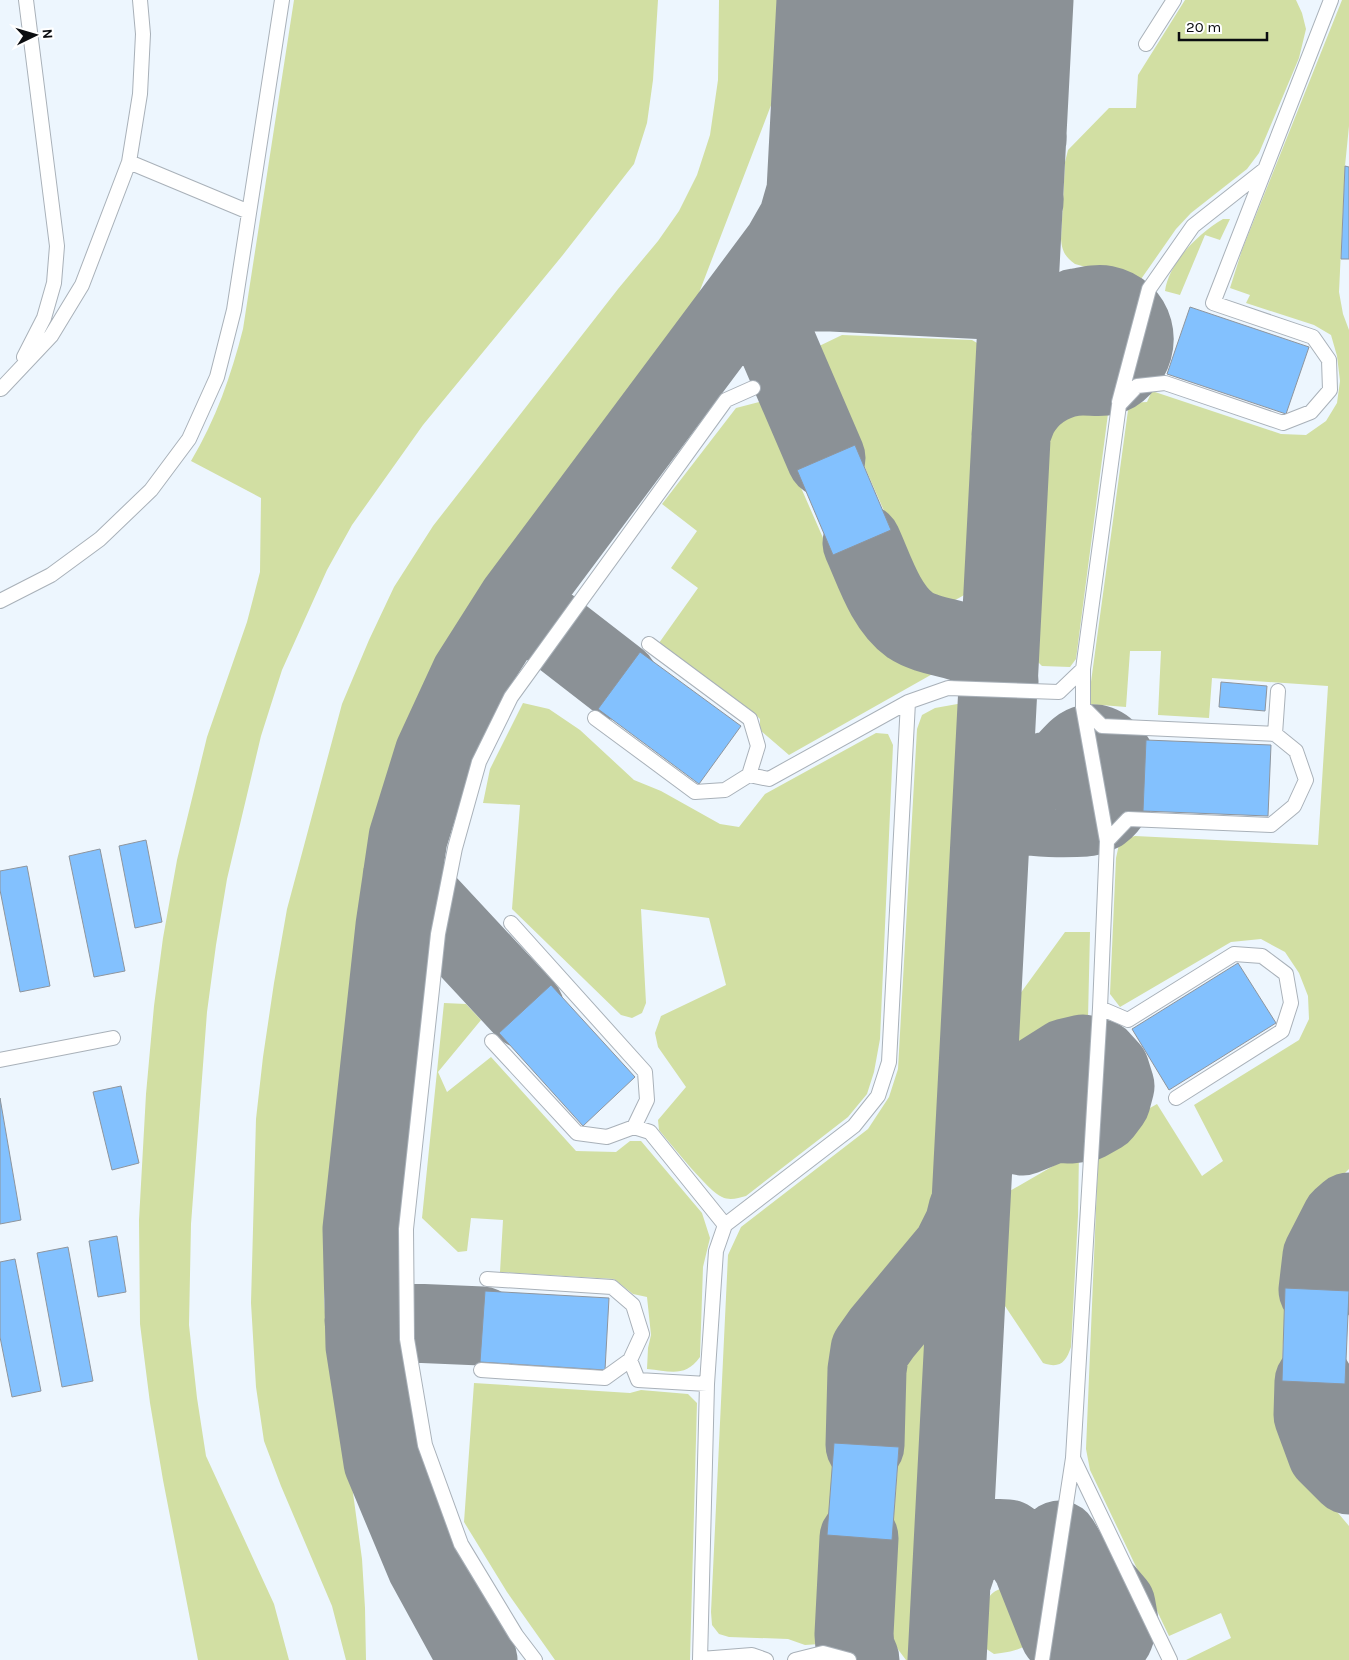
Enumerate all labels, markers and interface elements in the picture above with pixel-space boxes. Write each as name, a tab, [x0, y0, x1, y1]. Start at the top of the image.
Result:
north arrow	[10, 10, 60, 60]
scale bar	[1179, 10, 1266, 42]
text: 20 m	[1186, 18, 1221, 36]
text: N	[39, 28, 56, 40]

